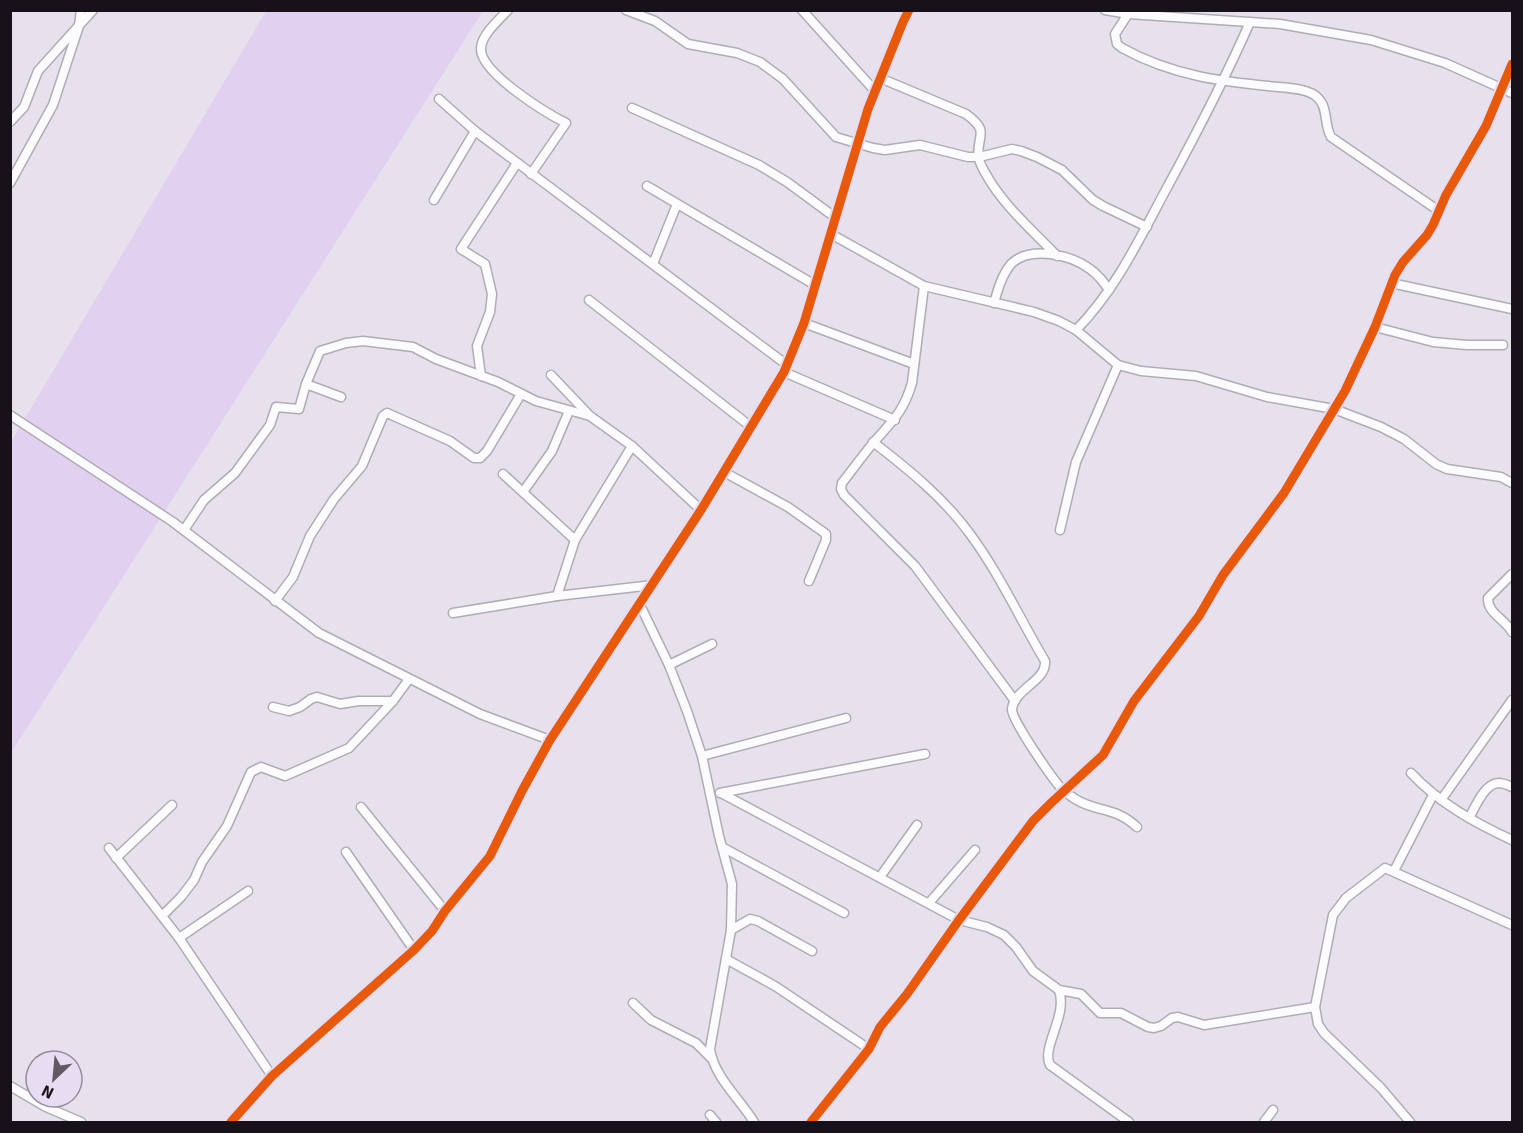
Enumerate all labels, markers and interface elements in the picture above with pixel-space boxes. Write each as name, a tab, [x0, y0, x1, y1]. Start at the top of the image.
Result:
north arrow	[24, 1049, 84, 1109]
text: N	[38, 1080, 57, 1103]

